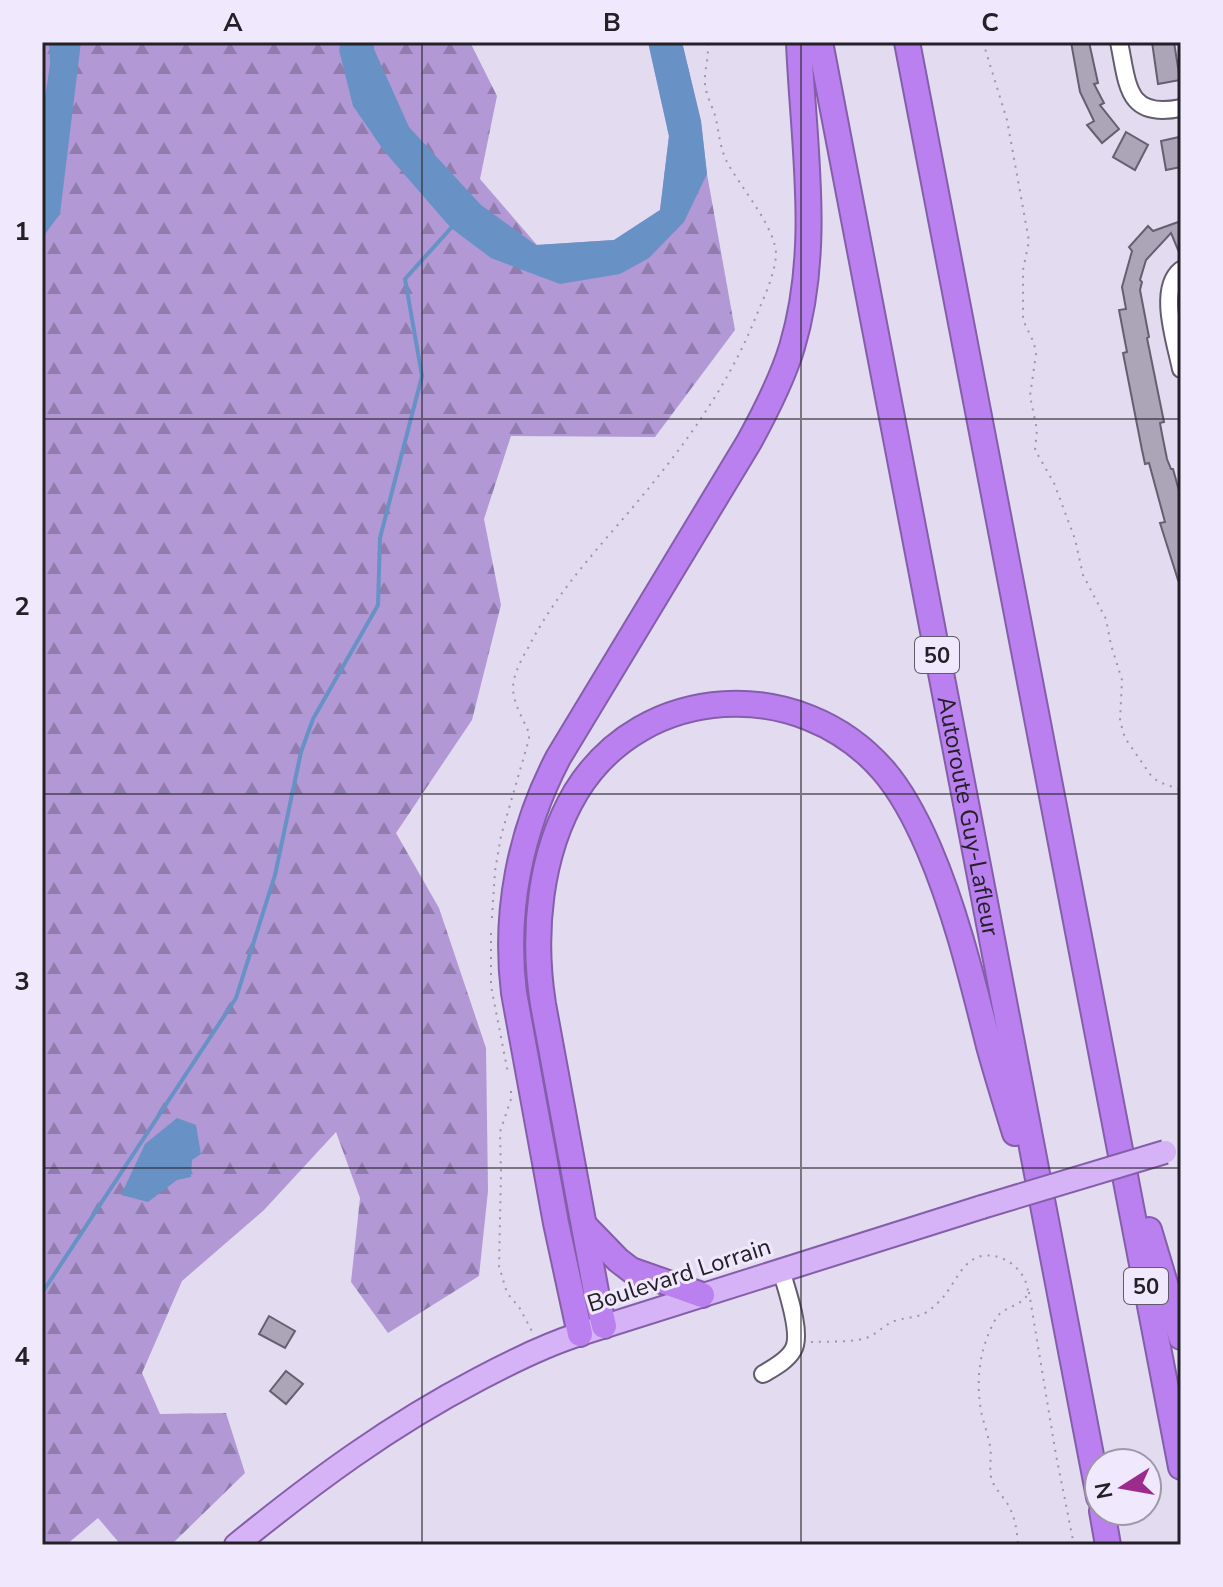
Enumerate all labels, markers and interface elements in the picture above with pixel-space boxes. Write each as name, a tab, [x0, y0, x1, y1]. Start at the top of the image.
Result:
text: A	[223, 5, 243, 40]
text: B	[603, 5, 621, 40]
text: C	[981, 5, 999, 40]
text: 1	[14, 214, 30, 249]
text: 2	[14, 589, 30, 624]
road number: 50	[915, 637, 959, 673]
street label: Autoroute Guy-Lafleur	[930, 693, 1007, 939]
text: 3	[14, 964, 30, 999]
street label: Boulevard Lorrain	[583, 1230, 775, 1320]
road number: 50	[1124, 1268, 1168, 1304]
text: 4	[14, 1339, 30, 1374]
north arrow	[1083, 1447, 1163, 1527]
text: N	[1088, 1480, 1121, 1502]

